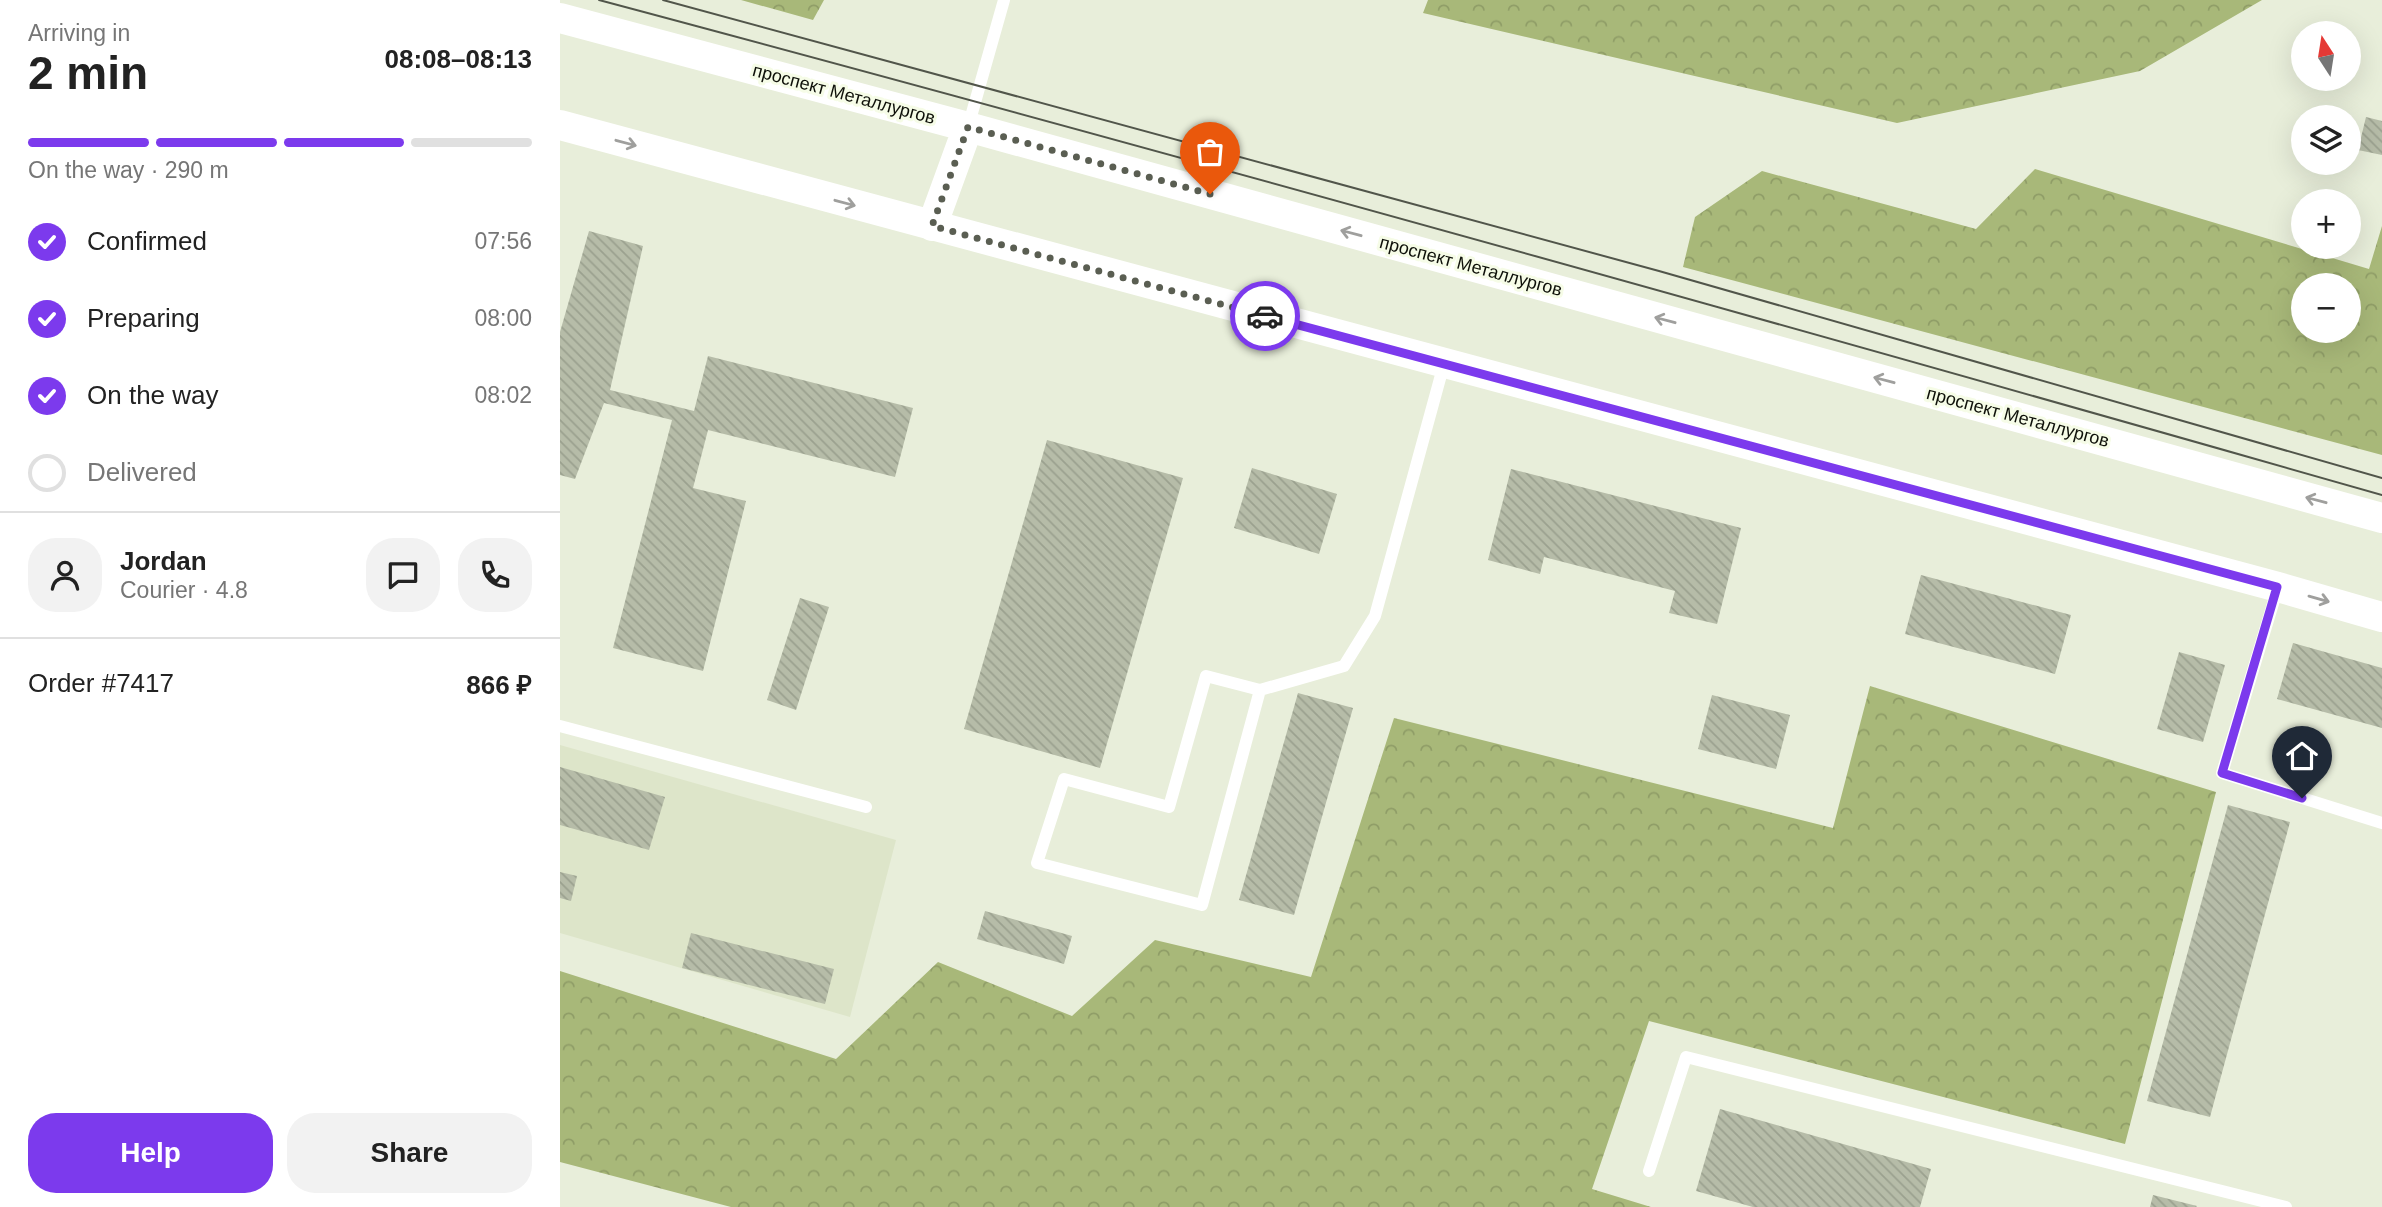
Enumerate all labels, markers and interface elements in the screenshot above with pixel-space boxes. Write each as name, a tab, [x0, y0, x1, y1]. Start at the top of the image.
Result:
text: Arriving in	[28, 20, 130, 46]
north arrow	[2291, 21, 2361, 91]
map controls	[2291, 21, 2361, 343]
text: 08:08–08:13	[385, 44, 532, 74]
text: 2 min	[28, 47, 148, 99]
street label: проспект Металлургов	[751, 60, 937, 128]
button: layers	[2291, 105, 2361, 175]
pin	[1180, 122, 1240, 194]
icon: bag	[1191, 133, 1229, 171]
one-way arrow	[614, 137, 637, 150]
text: On the way · 290 m	[28, 157, 229, 183]
button: +	[2291, 189, 2361, 259]
one-way arrow	[834, 197, 856, 210]
icon: check	[28, 223, 66, 261]
text: Confirmed	[87, 226, 207, 256]
one-way arrow	[1341, 226, 1363, 239]
text: 07:56	[474, 228, 532, 254]
street label: проспект Металлургов	[1378, 232, 1564, 300]
button: −	[2291, 273, 2361, 343]
courier	[1230, 281, 1300, 351]
icon: car	[1246, 297, 1284, 335]
icon: check	[28, 300, 66, 338]
text: Preparing	[87, 303, 200, 333]
text: 08:00	[474, 305, 532, 331]
one-way arrow	[1654, 313, 1677, 326]
one-way arrow	[1874, 373, 1896, 386]
icon: check	[28, 377, 66, 415]
text: On the way	[87, 380, 219, 410]
text: 08:02	[474, 382, 532, 408]
street label: проспект Металлургов	[1925, 383, 2111, 451]
text: Delivered	[87, 457, 197, 487]
one-way arrow	[2305, 492, 2327, 505]
button: person	[28, 538, 102, 612]
button: chat	[366, 538, 440, 612]
button: phone	[458, 538, 532, 612]
text: Jordan	[120, 546, 207, 576]
text: Courier · 4.8	[120, 577, 248, 603]
one-way arrow	[2308, 594, 2330, 607]
text: Order #7417	[28, 668, 174, 698]
text: 866 ₽	[466, 670, 532, 700]
pin	[2272, 726, 2332, 798]
icon: home	[2283, 737, 2321, 775]
button: Help	[28, 1113, 273, 1193]
button: Share	[287, 1113, 532, 1193]

